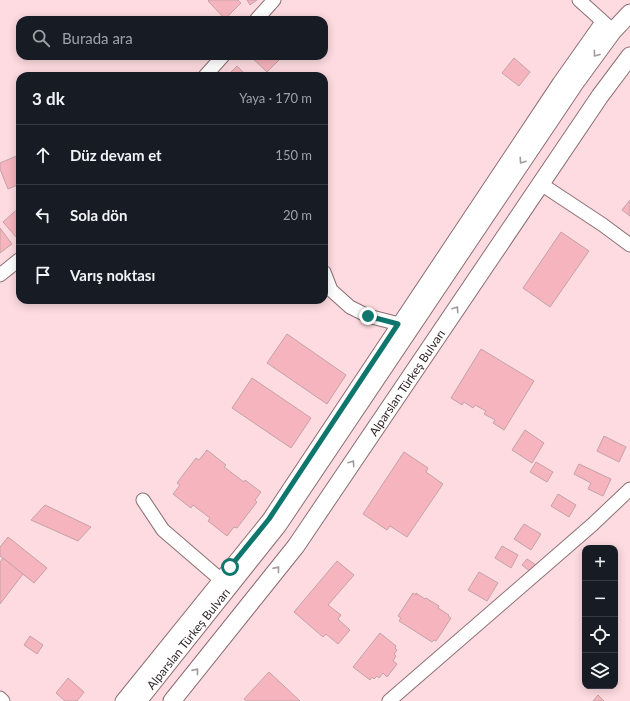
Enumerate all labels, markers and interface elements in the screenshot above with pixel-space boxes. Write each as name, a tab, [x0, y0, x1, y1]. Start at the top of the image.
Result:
search box	[16, 16, 328, 60]
icon: search	[30, 27, 52, 49]
text: Burada ara	[62, 29, 133, 47]
one-way arrow	[593, 50, 601, 57]
text: 3 dk	[32, 88, 65, 109]
text: Yaya · 170 m	[239, 90, 312, 106]
icon: ahead	[32, 144, 54, 166]
text: Düz devam et	[70, 146, 162, 164]
text: 150 m	[275, 147, 312, 163]
one-way arrow	[519, 157, 527, 164]
icon: left	[32, 204, 54, 226]
text: Sola dön	[70, 206, 127, 224]
text: 20 m	[283, 207, 312, 223]
icon: arrive	[32, 264, 54, 286]
text: Varış noktası	[70, 266, 155, 284]
one-way arrow	[452, 306, 459, 313]
route end	[359, 307, 377, 325]
street label: Alparslan Türkeş Bulvarı	[365, 326, 448, 438]
one-way arrow	[347, 460, 355, 467]
map controls	[582, 545, 618, 689]
button: +	[582, 545, 618, 581]
route start	[221, 558, 239, 576]
one-way arrow	[273, 567, 280, 574]
button: −	[582, 581, 618, 617]
street label: Alparslan Türkeş Bulvarı	[143, 585, 233, 692]
button: locate	[582, 617, 618, 653]
button: layers	[582, 653, 618, 689]
one-way arrow	[192, 668, 199, 675]

